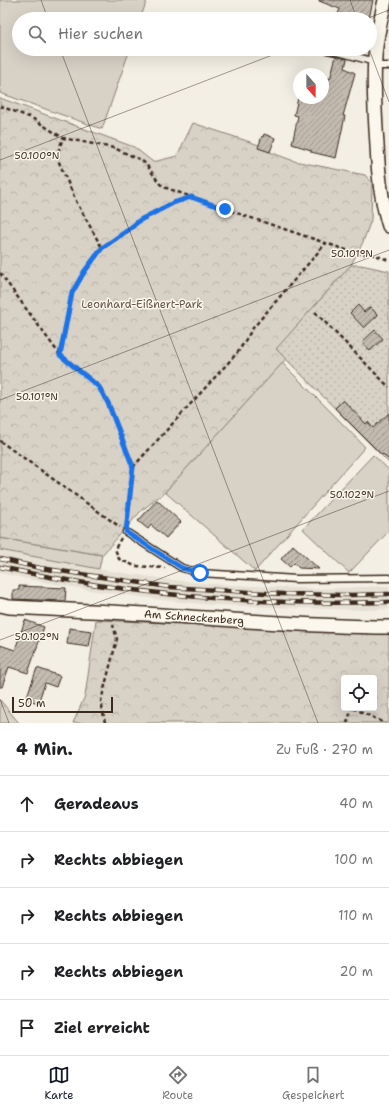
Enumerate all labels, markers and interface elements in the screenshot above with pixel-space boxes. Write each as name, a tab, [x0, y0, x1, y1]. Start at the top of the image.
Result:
search box	[12, 12, 377, 56]
icon: search	[26, 23, 48, 45]
text: Hier suchen	[58, 24, 143, 44]
north arrow	[293, 68, 329, 104]
text: 50.100°N	[15, 149, 59, 162]
route end	[216, 200, 234, 218]
text: 50.101°N	[331, 247, 373, 260]
park label: Leonhard-Eißnert-Park	[81, 297, 203, 312]
text: 50.101°N	[16, 390, 58, 403]
text: 50.102°N	[330, 488, 374, 501]
route start	[191, 564, 209, 582]
street label: Am Schneckenberg	[144, 607, 245, 628]
text: 50.102°N	[15, 630, 59, 643]
map controls	[341, 675, 377, 711]
button: locate	[341, 675, 377, 711]
scale bar	[12, 695, 113, 714]
text: 50 m	[18, 696, 46, 711]
text: 4 Min.	[16, 738, 73, 760]
text: Zu Fuß · 270 m	[276, 741, 373, 758]
icon: ahead	[16, 793, 38, 815]
text: Geradeaus	[54, 794, 139, 814]
text: 40 m	[339, 795, 373, 812]
icon: right	[16, 849, 38, 871]
text: Rechts abbiegen	[54, 850, 183, 870]
text: 100 m	[334, 851, 373, 868]
icon: right	[16, 905, 38, 927]
text: Rechts abbiegen	[54, 906, 183, 926]
text: 110 m	[338, 907, 373, 924]
icon: right	[16, 961, 38, 983]
text: Rechts abbiegen	[54, 962, 183, 982]
text: 20 m	[340, 963, 373, 980]
icon: arrive	[16, 1017, 38, 1039]
text: Ziel erreicht	[54, 1018, 150, 1038]
tab: Karte	[44, 1064, 73, 1103]
tab: Route	[162, 1064, 193, 1103]
tab: Gespeichert	[282, 1064, 345, 1103]

